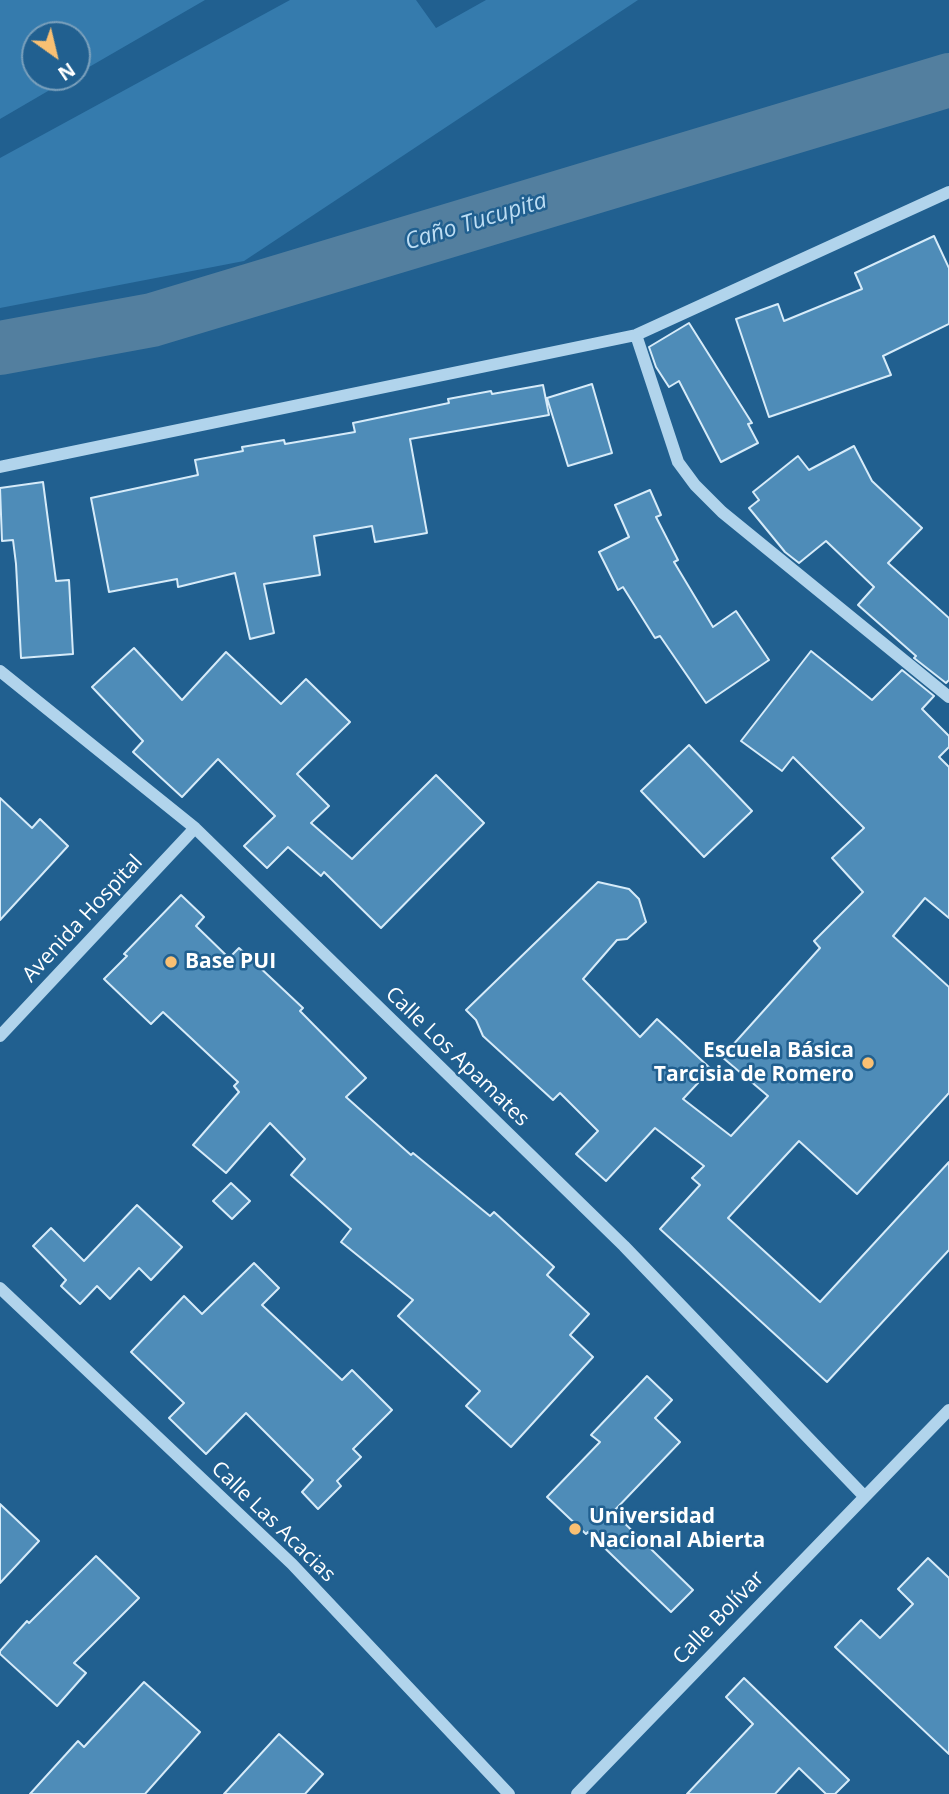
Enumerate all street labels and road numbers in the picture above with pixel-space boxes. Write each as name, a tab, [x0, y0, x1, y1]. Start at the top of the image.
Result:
street label: Avenida Hospital	[18, 850, 148, 988]
street label: Calle Los Apamates	[380, 982, 534, 1132]
street label: Calle Las Acacias	[206, 1456, 340, 1588]
street label: Calle Bolívar	[668, 1566, 770, 1670]

